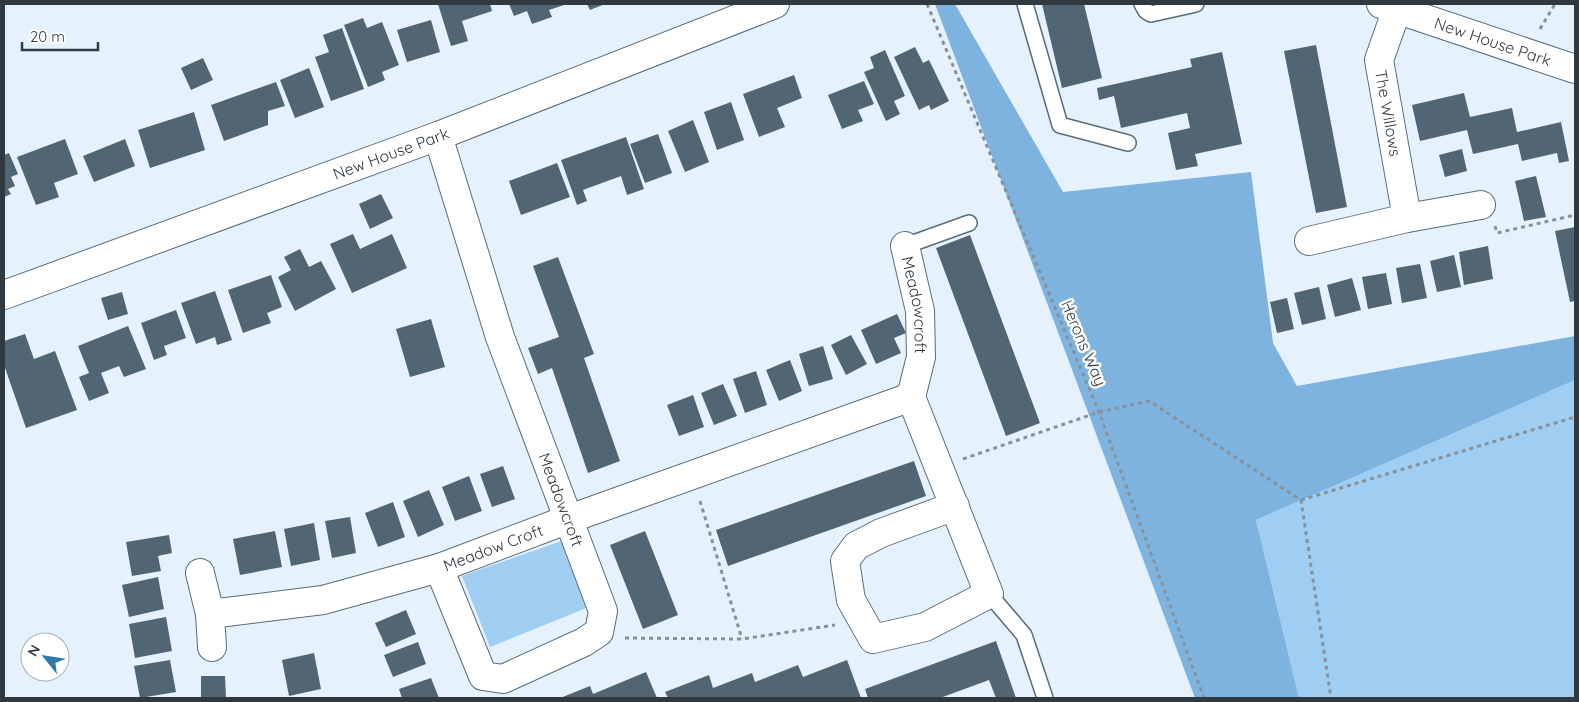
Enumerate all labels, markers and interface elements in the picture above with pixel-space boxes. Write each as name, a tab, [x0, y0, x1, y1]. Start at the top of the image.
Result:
street label: New House Park	[1432, 13, 1554, 70]
scale bar	[22, 20, 99, 52]
text: 20 m	[30, 27, 65, 46]
street label: The Willows	[1371, 68, 1406, 158]
street label: New House Park	[330, 123, 452, 184]
street label: Meadowcroft	[898, 254, 931, 354]
street label: Herons Way	[1057, 297, 1111, 389]
street label: Meadowcroft	[534, 450, 588, 549]
street label: Meadow Croft	[440, 520, 546, 575]
north arrow	[20, 632, 70, 682]
text: N	[23, 642, 44, 659]

